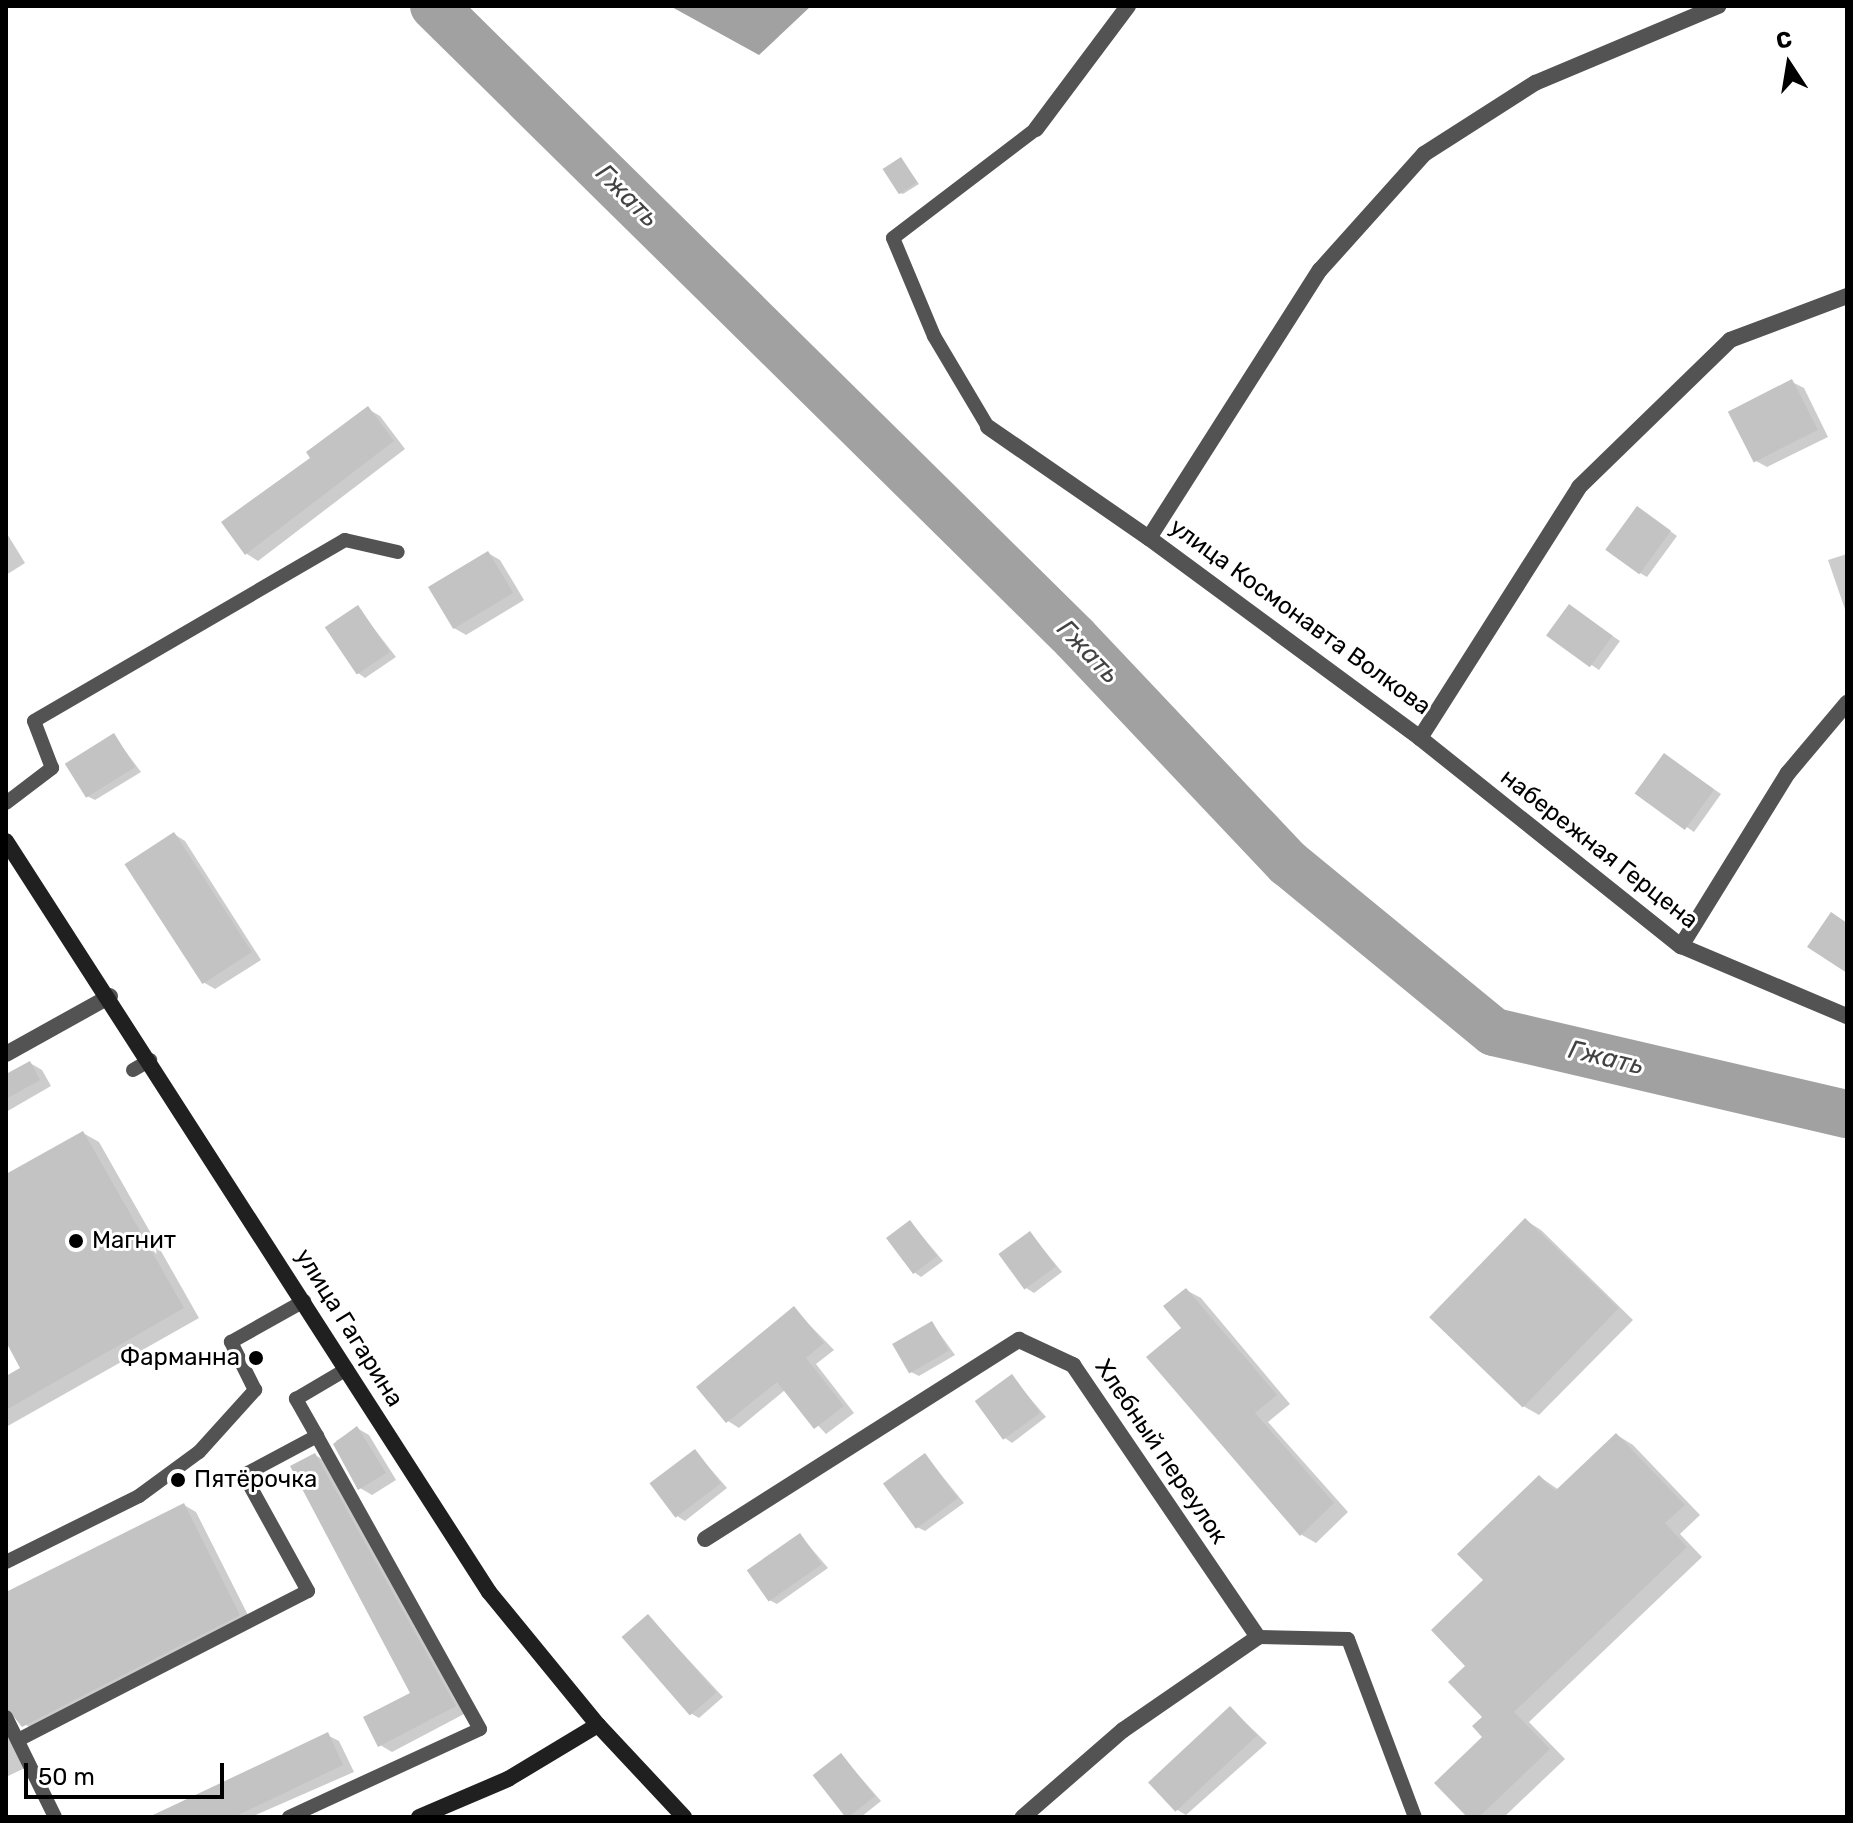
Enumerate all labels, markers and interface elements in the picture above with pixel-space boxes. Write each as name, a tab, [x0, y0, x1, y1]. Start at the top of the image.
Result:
north arrow	[1749, 24, 1829, 104]
text: С	[1774, 25, 1794, 55]
water label: Гжать	[589, 158, 665, 234]
street label: улица Космонавта Волкова	[1164, 513, 1436, 721]
water label: Гжать	[1050, 614, 1126, 690]
street label: набережная Герцена	[1495, 763, 1703, 935]
water label: Гжать	[1565, 1034, 1647, 1082]
place label: Магнит	[92, 1227, 176, 1255]
marker: Магнит	[67, 1232, 85, 1250]
street label: улица Гагарина	[289, 1244, 409, 1412]
place label: Фарманна	[120, 1344, 240, 1372]
marker: Фарманна	[247, 1349, 265, 1367]
street label: Хлебный переулок	[1089, 1354, 1233, 1550]
place label: Пятёрочка	[194, 1466, 317, 1494]
marker: Пятёрочка	[169, 1471, 187, 1489]
scale bar	[28, 1747, 228, 1797]
text: 50 m	[38, 1763, 95, 1791]

